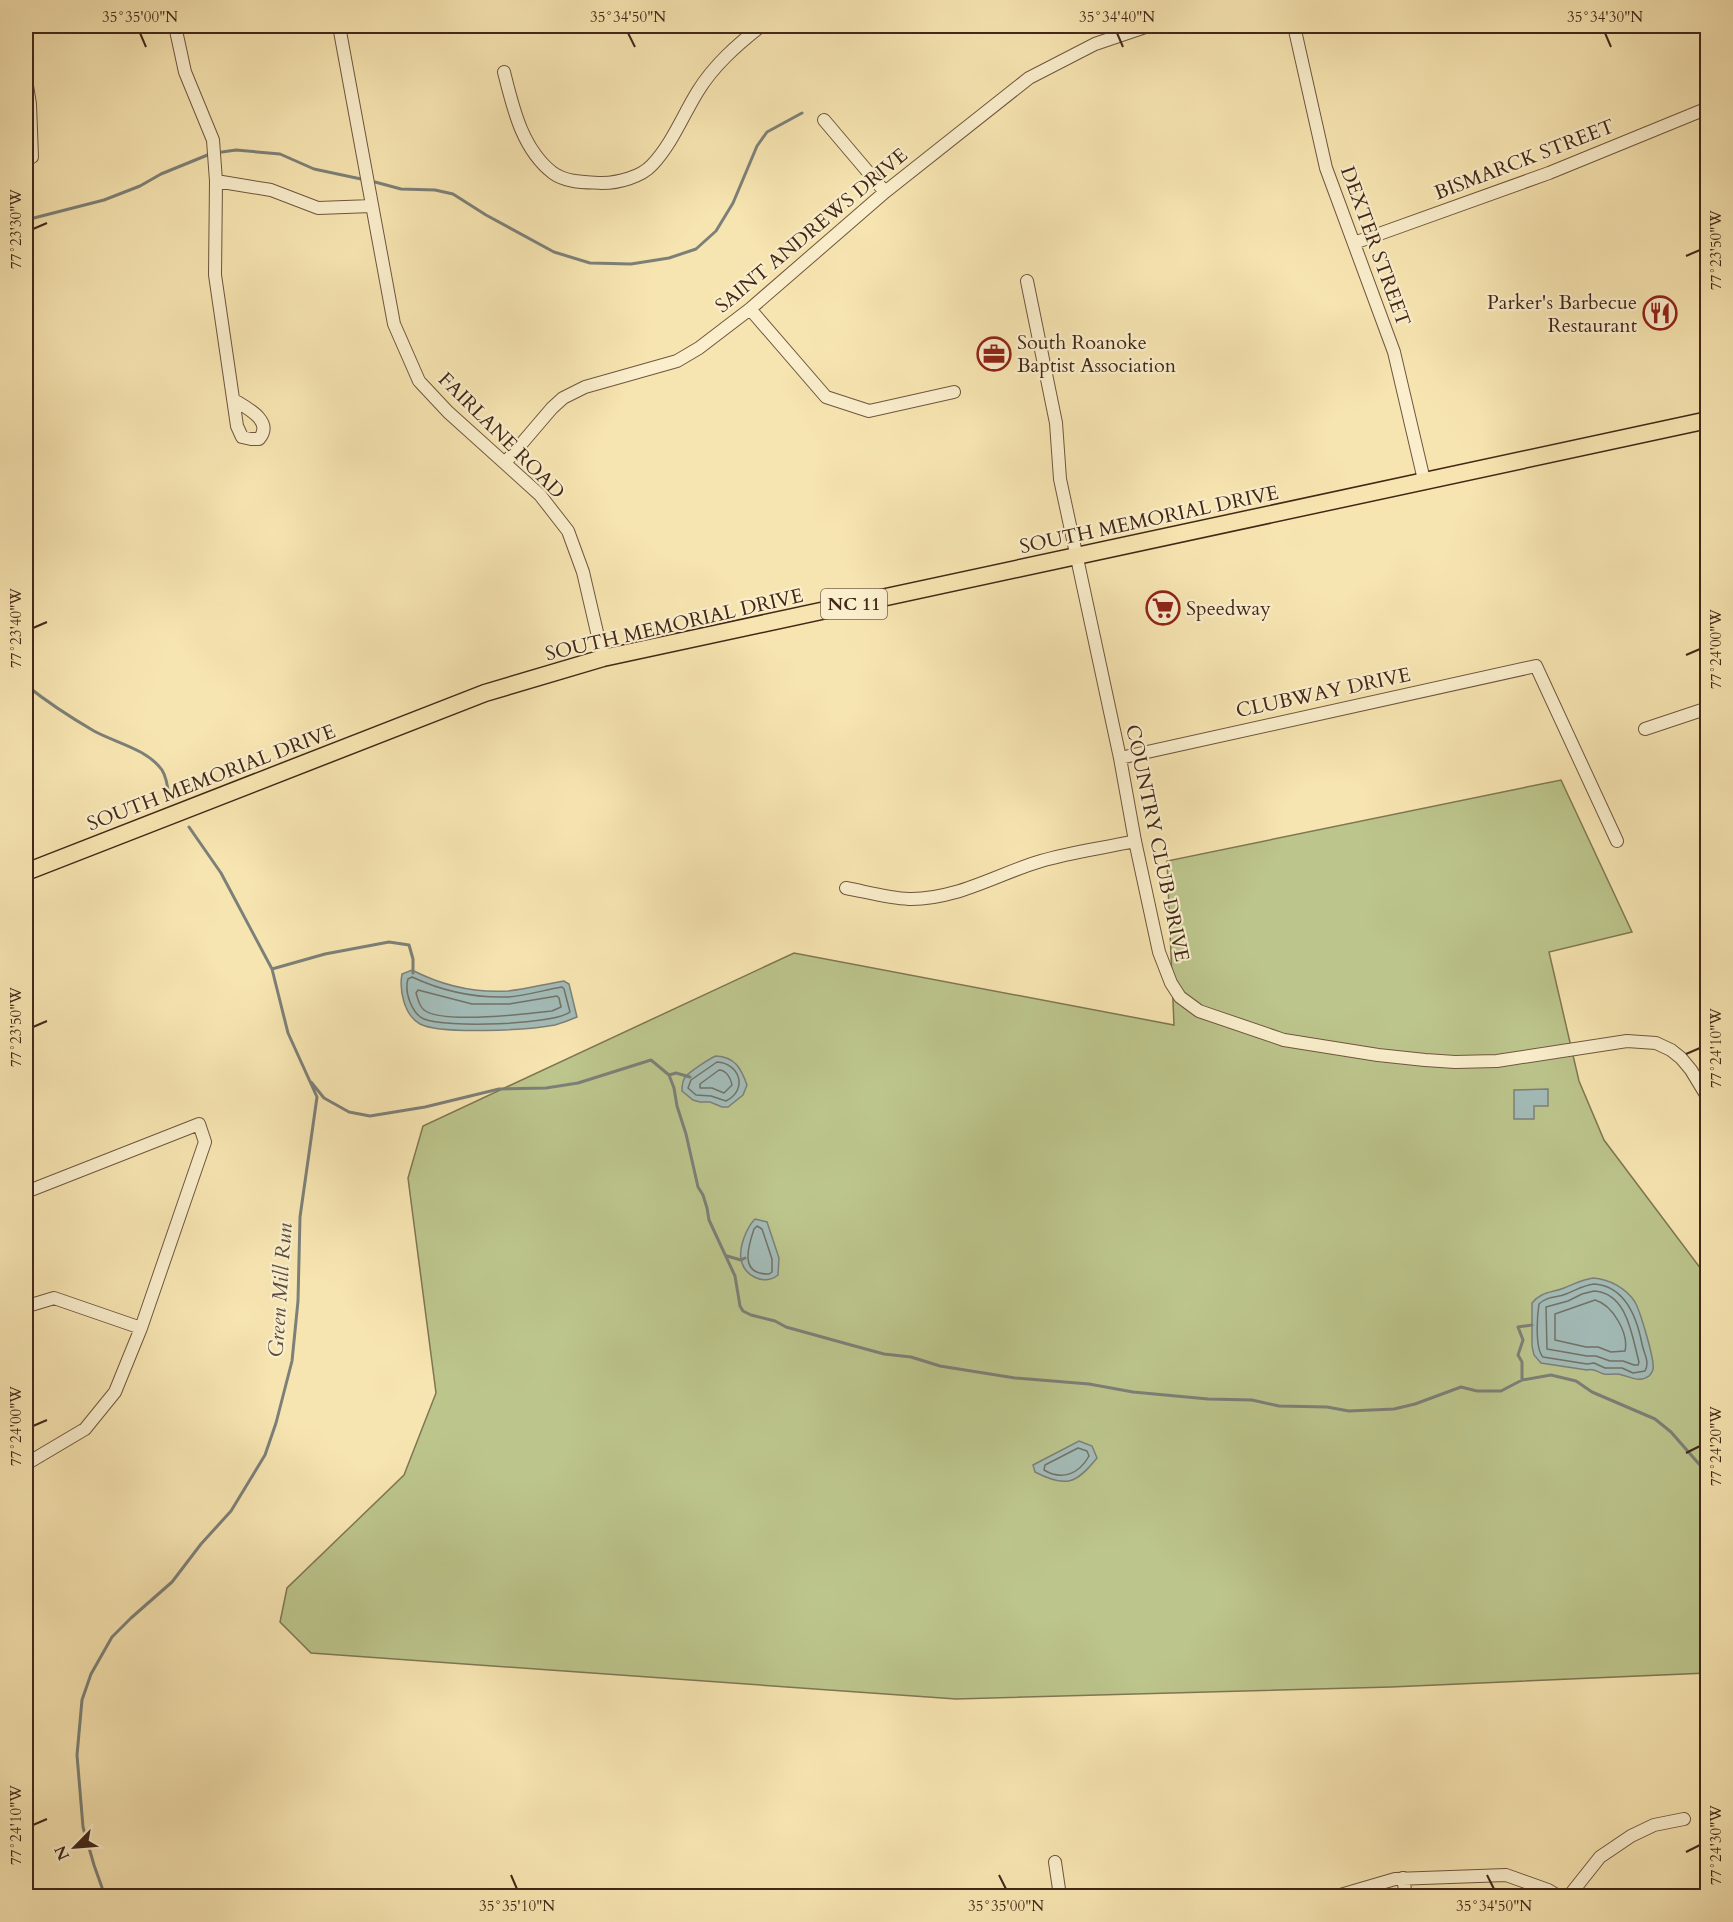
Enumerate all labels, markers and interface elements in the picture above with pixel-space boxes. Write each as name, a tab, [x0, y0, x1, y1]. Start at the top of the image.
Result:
text: 35°35'00"N	[102, 7, 178, 27]
text: 35°34'50"N	[590, 7, 666, 27]
text: 35°34'40"N	[1079, 7, 1155, 27]
text: 35°34'30"N	[1567, 7, 1643, 27]
street label: BISMARCK STREET	[1430, 113, 1618, 206]
street label: SAINT ANDREWS DRIVE	[709, 142, 913, 319]
street label: DEXTER STREET	[1334, 162, 1417, 330]
text: 77°23'30"W	[6, 189, 26, 269]
text: 77°23'50"W	[1706, 210, 1726, 290]
place label: Parker's Barbecue Restaurant	[1487, 289, 1638, 339]
restaurant icon: Parker's Barbecue Restaurant	[1642, 295, 1678, 331]
place label: South Roanoke Baptist Association	[1017, 329, 1177, 379]
office icon: South Roanoke Baptist Association	[976, 336, 1012, 372]
street label: FAIRLANE ROAD	[432, 366, 571, 505]
street label: SOUTH MEMORIAL DRIVE	[1017, 479, 1281, 560]
street label: SOUTH MEMORIAL DRIVE	[542, 582, 806, 667]
text: 77°23'40"W	[6, 588, 26, 668]
road number: NC 11	[821, 589, 887, 619]
supermarket icon: Speedway	[1145, 590, 1181, 626]
place label: Speedway	[1186, 595, 1271, 622]
text: 77°24'00"W	[1706, 609, 1726, 689]
street label: CLUBWAY DRIVE	[1233, 661, 1413, 724]
street label: SOUTH MEMORIAL DRIVE	[83, 718, 339, 837]
street label: COUNTRY CLUB DRIVE	[1119, 722, 1196, 964]
text: 77°23'50"W	[6, 987, 26, 1067]
text: 77°24'10"W	[1706, 1008, 1726, 1088]
water label: Green Mill Run	[261, 1221, 300, 1358]
text: 77°24'00"W	[6, 1386, 26, 1466]
text: 77°24'20"W	[1706, 1406, 1726, 1486]
text: 77°24'10"W	[6, 1785, 26, 1865]
text: 77°24'30"W	[1706, 1805, 1726, 1885]
north arrow	[45, 1817, 105, 1877]
text: N	[49, 1842, 75, 1864]
text: 35°35'10"N	[479, 1896, 555, 1916]
text: 35°35'00"N	[968, 1896, 1044, 1916]
text: 35°34'50"N	[1456, 1896, 1532, 1916]

